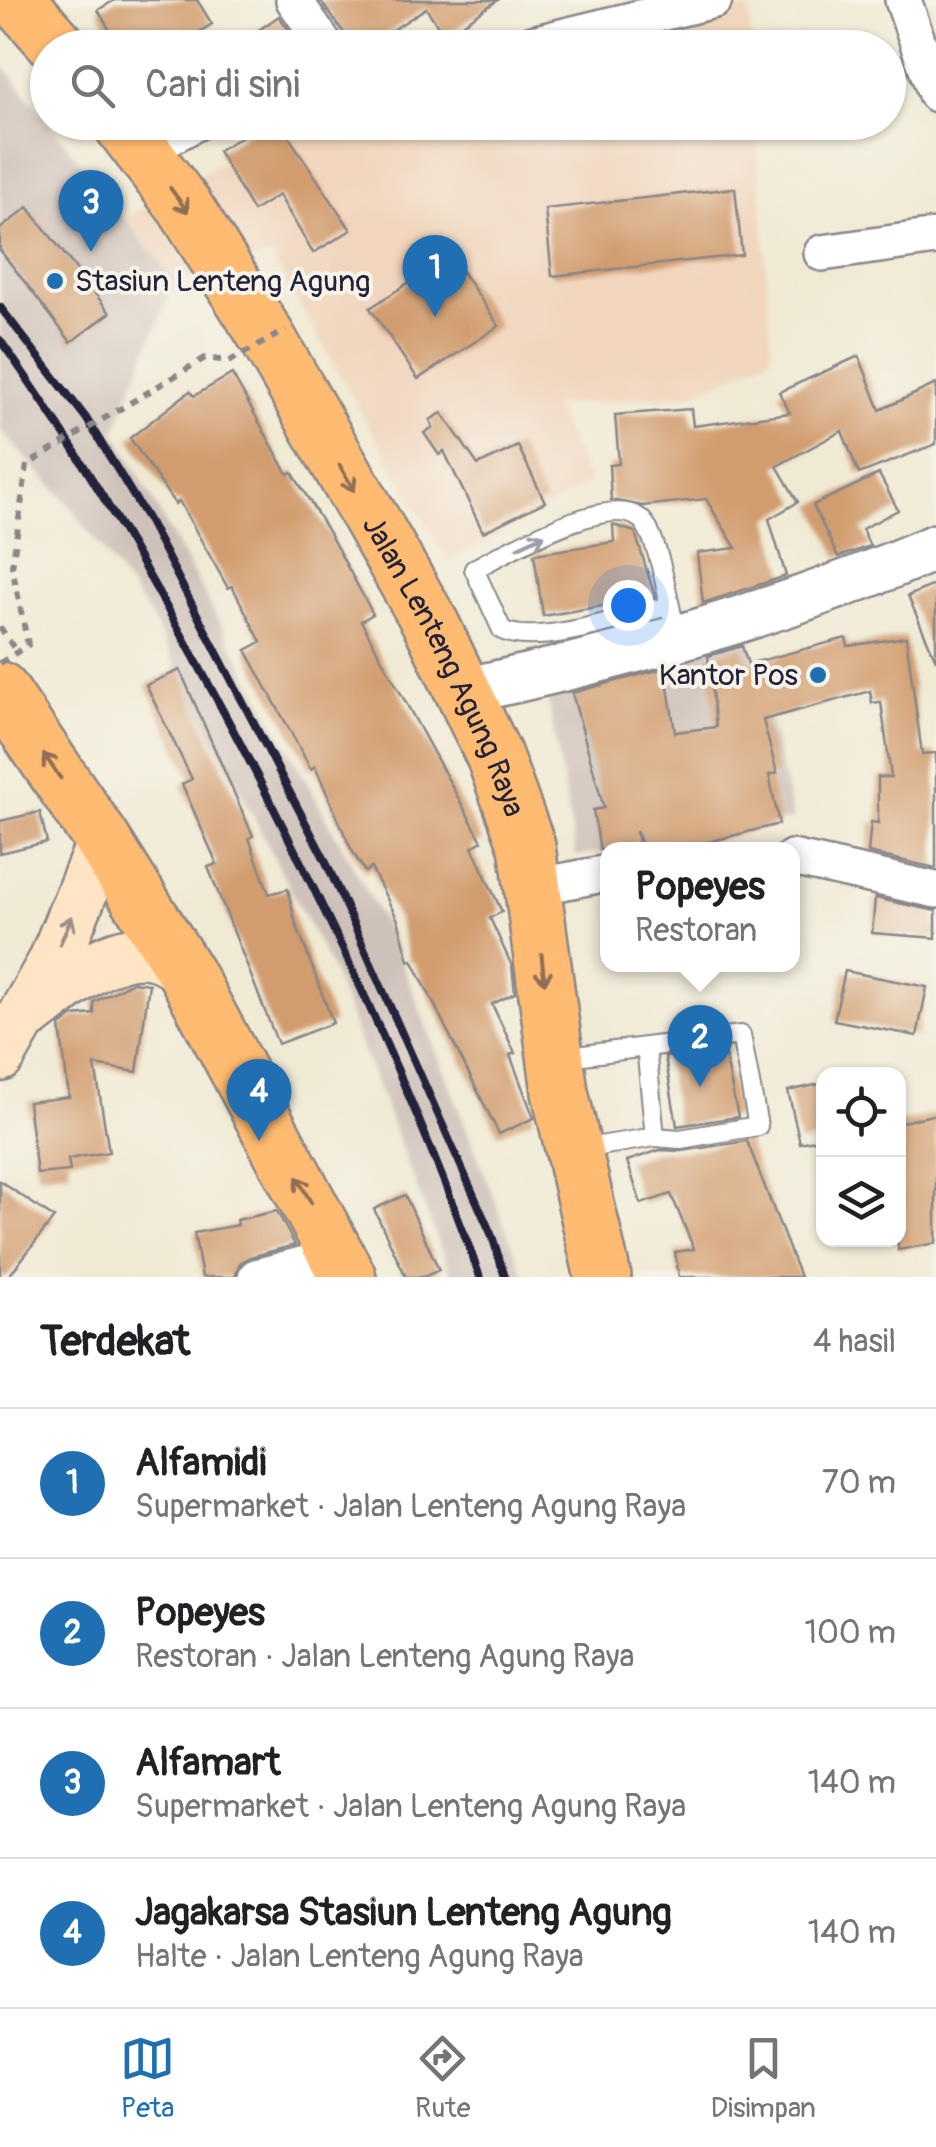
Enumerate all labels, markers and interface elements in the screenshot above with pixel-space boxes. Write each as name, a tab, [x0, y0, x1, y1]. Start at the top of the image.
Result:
search box	[30, 30, 906, 140]
icon: search	[65, 58, 120, 113]
text: Cari di sini	[145, 61, 300, 109]
pin: 3	[58, 170, 124, 252]
one-way arrow	[169, 186, 190, 213]
pin: 1	[402, 234, 468, 317]
place label: Stasiun Lenteng Agung	[75, 263, 370, 300]
marker: Stasiun Lenteng Agung	[44, 270, 66, 292]
one-way arrow	[338, 463, 358, 492]
street label: Jalan Lenteng Agung Raya	[354, 509, 533, 822]
one-way arrow	[515, 531, 545, 550]
your location	[603, 580, 654, 631]
place label: Kantor Pos	[659, 657, 798, 694]
marker: Kantor Pos	[807, 664, 829, 686]
one-way arrow	[42, 752, 63, 780]
popup	[600, 842, 800, 972]
text: Popeyes	[635, 863, 765, 911]
text: Restoran	[635, 911, 757, 951]
one-way arrow	[59, 915, 77, 946]
one-way arrow	[534, 953, 553, 985]
pin: 2	[668, 1004, 732, 1087]
pin: 4	[226, 1058, 292, 1141]
map controls	[816, 1067, 906, 1247]
button: locate	[816, 1067, 906, 1157]
button: layers	[816, 1157, 906, 1247]
one-way arrow	[294, 1176, 313, 1206]
text: Terdekat	[40, 1316, 190, 1368]
text: 4 hasil	[813, 1322, 896, 1362]
text: Alfamidi	[135, 1439, 266, 1487]
text: 1	[66, 1463, 79, 1503]
text: 70 m	[822, 1463, 896, 1503]
text: Supermarket · Jalan Lenteng Agung Raya	[135, 1487, 686, 1527]
text: Popeyes	[135, 1589, 265, 1637]
text: 2	[64, 1613, 81, 1653]
text: 100 m	[804, 1613, 896, 1653]
text: Restoran · Jalan Lenteng Agung Raya	[135, 1637, 634, 1677]
text: Alfamart	[135, 1739, 281, 1787]
text: 3	[64, 1763, 81, 1803]
text: 140 m	[808, 1763, 896, 1803]
text: Supermarket · Jalan Lenteng Agung Raya	[135, 1787, 686, 1827]
text: Jagakarsa Stasiun Lenteng Agung	[135, 1889, 672, 1937]
text: 4	[63, 1913, 82, 1953]
text: 140 m	[808, 1913, 896, 1953]
text: Halte · Jalan Lenteng Agung Raya	[135, 1937, 584, 1977]
tab: Peta	[120, 2031, 175, 2126]
tab: Rute	[415, 2031, 470, 2126]
tab: Disimpan	[710, 2031, 816, 2126]

